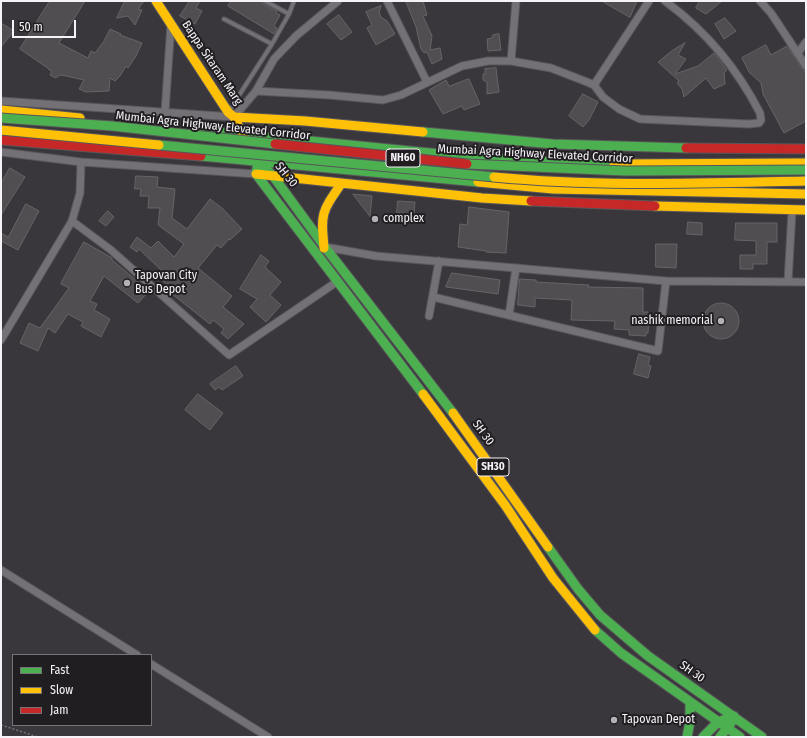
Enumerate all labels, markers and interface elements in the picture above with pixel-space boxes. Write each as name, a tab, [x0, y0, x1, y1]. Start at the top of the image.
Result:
scale bar	[14, 12, 78, 38]
street label: Bappa Sitaram Marg	[179, 18, 245, 108]
text: 50 m	[19, 20, 43, 34]
street label: Mumbai Agra Highway Elevated Corridor	[115, 109, 311, 143]
street label: Mumbai Agra Highway Elevated Corridor	[437, 142, 633, 166]
road number: NH60	[386, 149, 420, 167]
street label: SH 30	[272, 160, 300, 190]
place label: complex	[383, 212, 424, 226]
marker: complex	[370, 214, 380, 224]
place label: Tapovan City Bus Depot	[135, 269, 197, 297]
marker: Tapovan City Bus Depot	[122, 278, 132, 288]
place label: nashik memorial	[631, 314, 713, 328]
marker: nashik memorial	[716, 316, 726, 326]
street label: SH 30	[469, 418, 497, 448]
road number: SH30	[477, 458, 509, 476]
legend	[12, 654, 152, 726]
street label: SH 30	[677, 658, 707, 686]
text: Fast	[50, 663, 69, 677]
text: Slow	[50, 683, 73, 697]
text: Jam	[50, 703, 68, 717]
place label: Tapovan Depot	[622, 713, 695, 727]
marker: Tapovan Depot	[609, 715, 619, 725]

